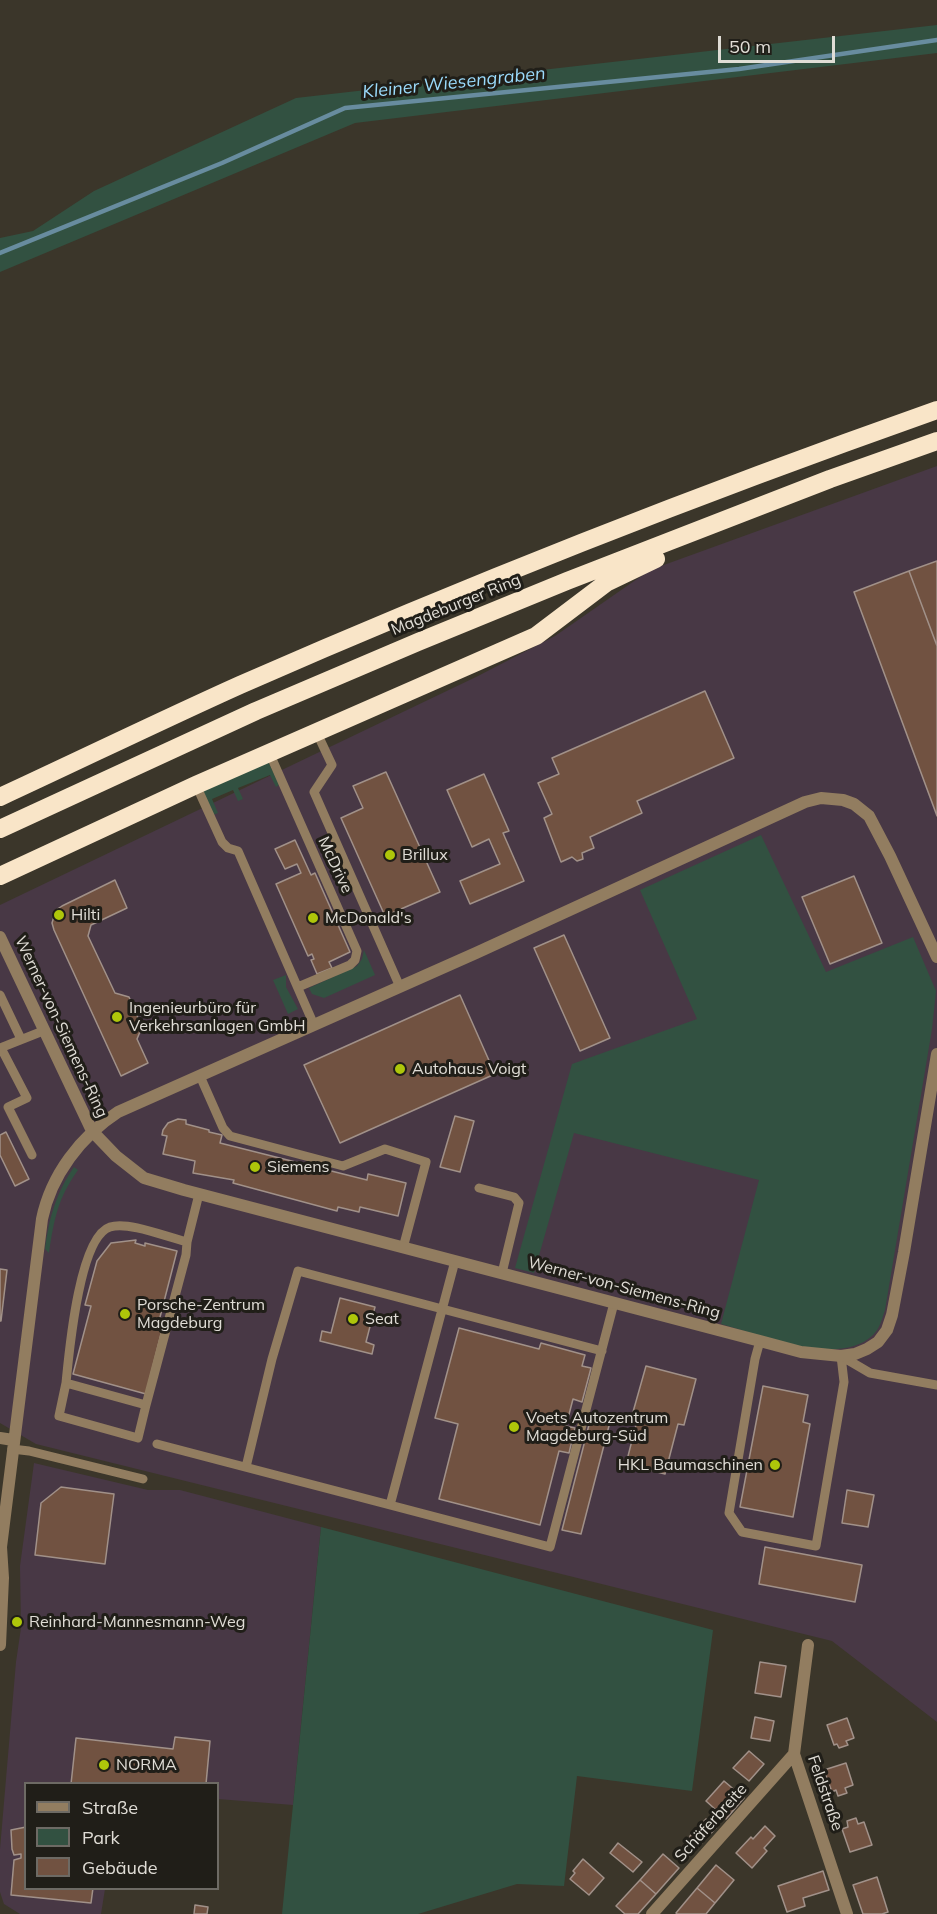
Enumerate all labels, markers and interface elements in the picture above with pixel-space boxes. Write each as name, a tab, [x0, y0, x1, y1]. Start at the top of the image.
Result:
scale bar	[721, 24, 838, 62]
text: 50 m	[729, 35, 771, 58]
water label: Kleiner Wiesengraben	[361, 63, 547, 103]
street label: Magdeburger Ring	[388, 570, 524, 640]
street label: McDrive	[314, 834, 356, 896]
place label: Brillux	[402, 845, 448, 865]
marker: Brillux	[383, 848, 397, 862]
place label: Hilti	[71, 905, 100, 925]
marker: Hilti	[52, 908, 66, 922]
place label: McDonald's	[325, 908, 412, 928]
marker: McDonald's	[306, 911, 320, 925]
street label: Werner-von-Siemens-Ring	[10, 933, 112, 1121]
place label: Ingenieurbüro für Verkehrsanlagen GmbH	[129, 998, 305, 1036]
marker: Ingenieurbüro für Verkehrsanlagen GmbH	[110, 1010, 124, 1024]
place label: Autohaus Voigt	[412, 1059, 526, 1079]
marker: Autohaus Voigt	[393, 1062, 407, 1076]
place label: Siemens	[267, 1157, 330, 1177]
marker: Siemens	[248, 1160, 262, 1174]
street label: Werner-von-Siemens-Ring	[526, 1253, 722, 1323]
place label: Porsche-Zentrum Magdeburg	[137, 1295, 265, 1333]
marker: Porsche-Zentrum Magdeburg	[118, 1307, 132, 1321]
place label: Seat	[365, 1309, 399, 1329]
marker: Seat	[346, 1312, 360, 1326]
place label: Voets Autozentrum Magdeburg-Süd	[526, 1408, 668, 1446]
marker: Voets Autozentrum Magdeburg-Süd	[507, 1420, 521, 1434]
place label: HKL Baumaschinen	[618, 1455, 763, 1475]
marker: HKL Baumaschinen	[768, 1458, 782, 1472]
place label: Reinhard-Mannesmann-Weg	[29, 1612, 245, 1632]
marker: Reinhard-Mannesmann-Weg	[10, 1615, 24, 1629]
street label: Feldstraße	[803, 1753, 847, 1833]
place label: NORMA	[116, 1755, 177, 1775]
marker: NORMA	[97, 1758, 111, 1772]
street label: Schäferbreite	[671, 1780, 751, 1866]
legend	[24, 1782, 219, 1890]
text: Straße	[82, 1796, 138, 1819]
text: Park	[82, 1826, 120, 1849]
text: Gebäude	[82, 1856, 158, 1879]

